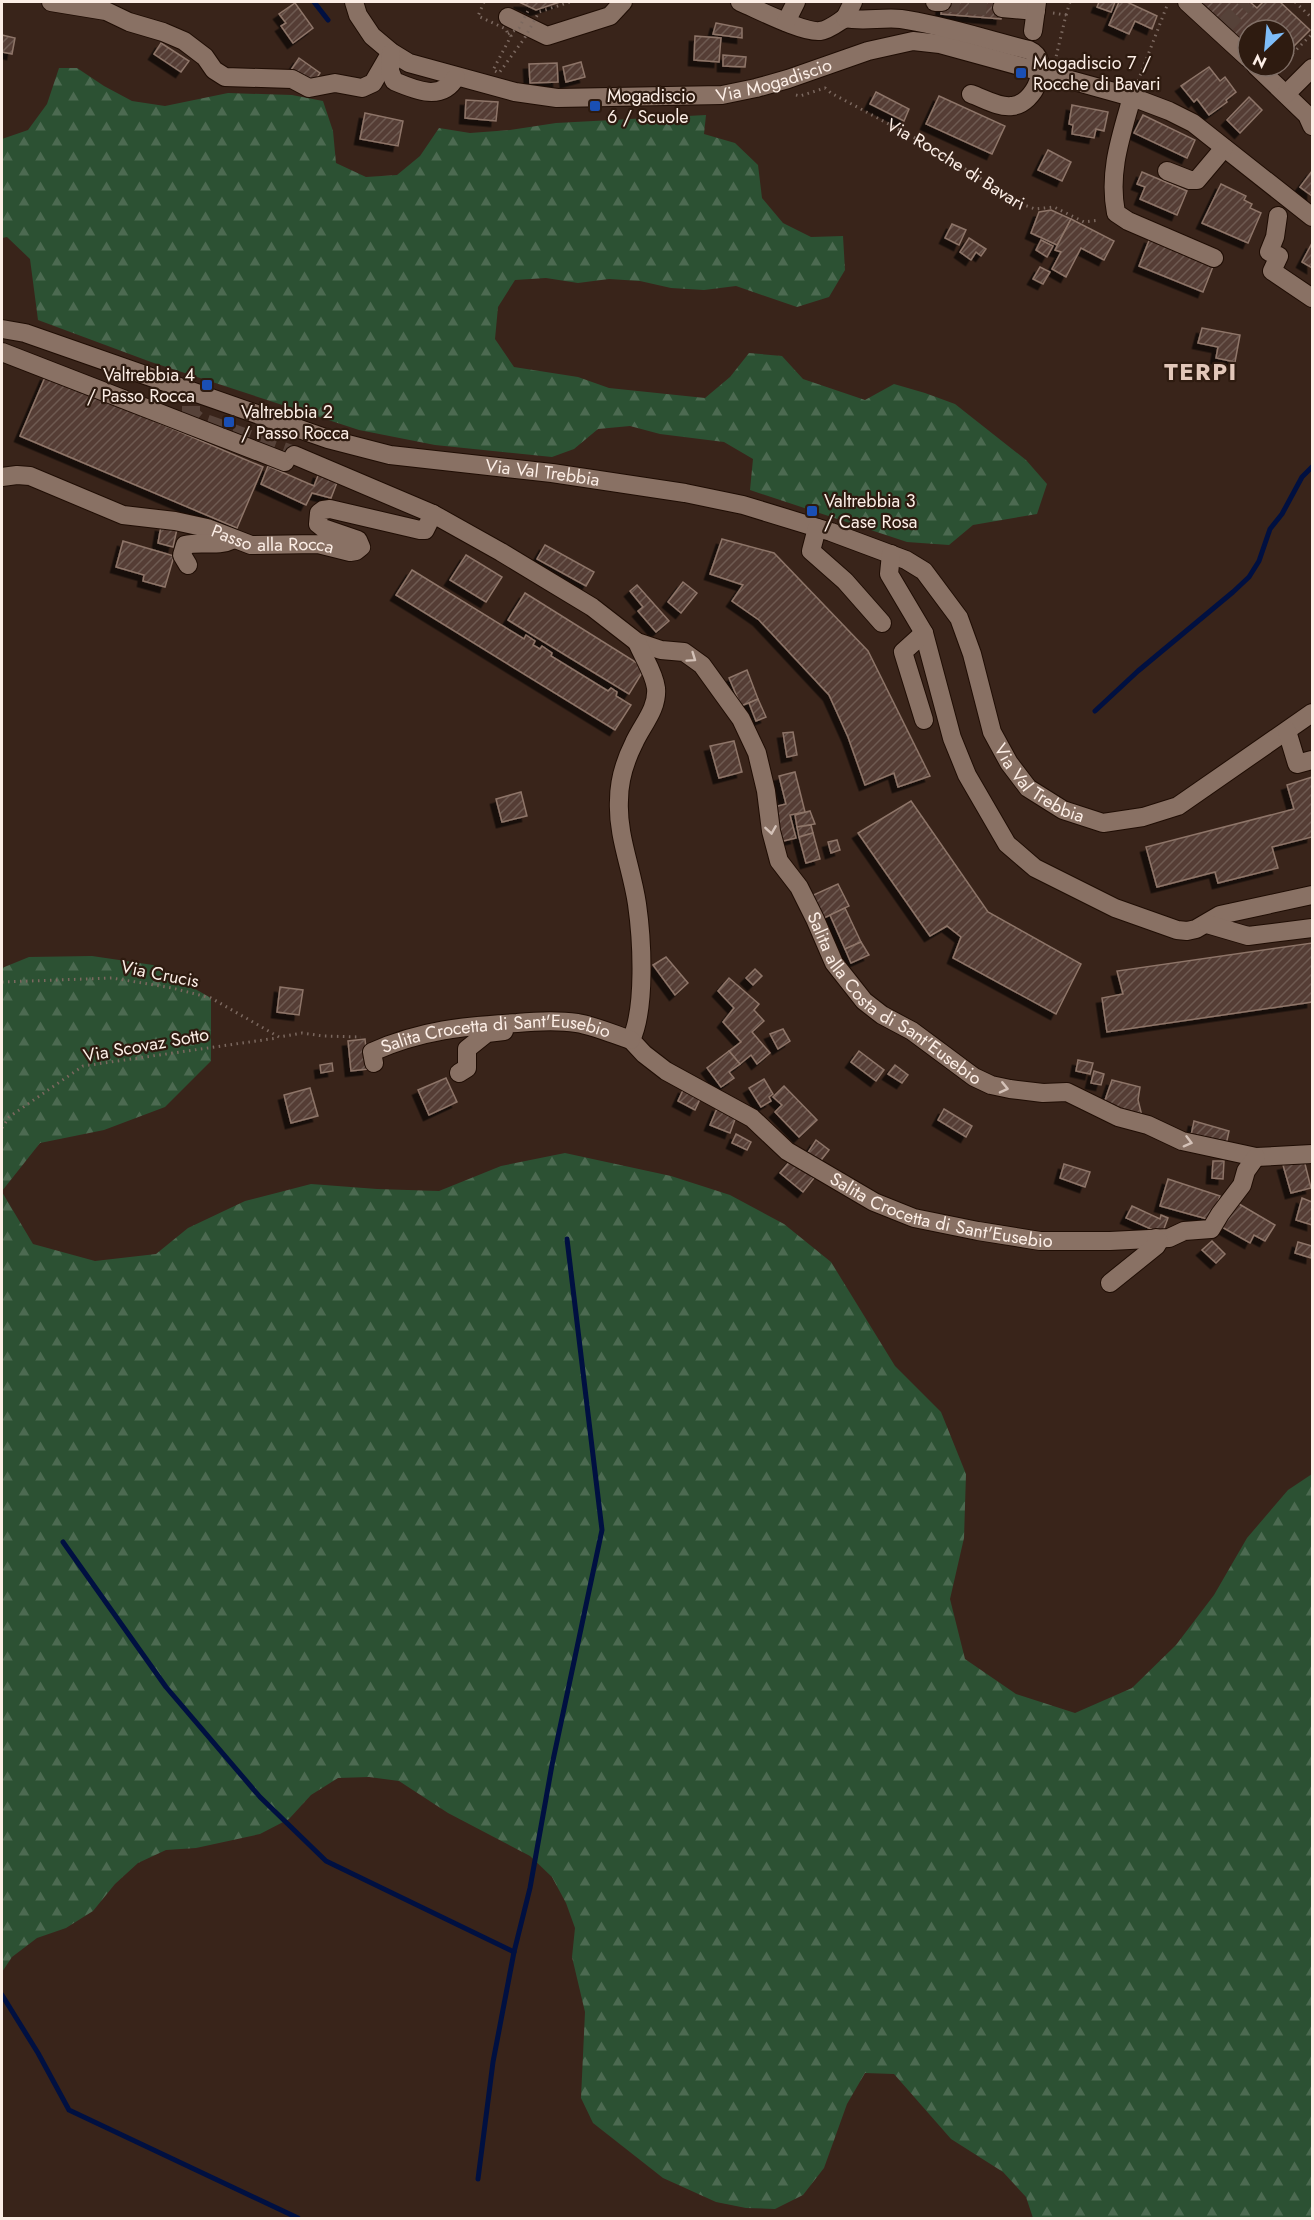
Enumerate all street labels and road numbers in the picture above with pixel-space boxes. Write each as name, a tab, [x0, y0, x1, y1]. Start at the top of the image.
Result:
street label: Via Mogadiscio	[714, 52, 835, 109]
street label: Via Rocche di Bavari	[882, 112, 1028, 217]
street label: Via Val Trebbia	[484, 453, 602, 493]
street label: Passo alla Rocca	[208, 518, 337, 560]
street label: Via Val Trebbia	[988, 739, 1088, 829]
street label: Salita alla Costa di Sant'Eusebio	[800, 907, 985, 1091]
street label: Via Crucis	[119, 954, 201, 994]
street label: Salita Crocetta di Sant'Eusebio	[377, 1008, 614, 1060]
street label: Via Scovaz Sotto	[81, 1021, 211, 1069]
street label: Salita Crocetta di Sant'Eusebio	[825, 1166, 1053, 1254]

